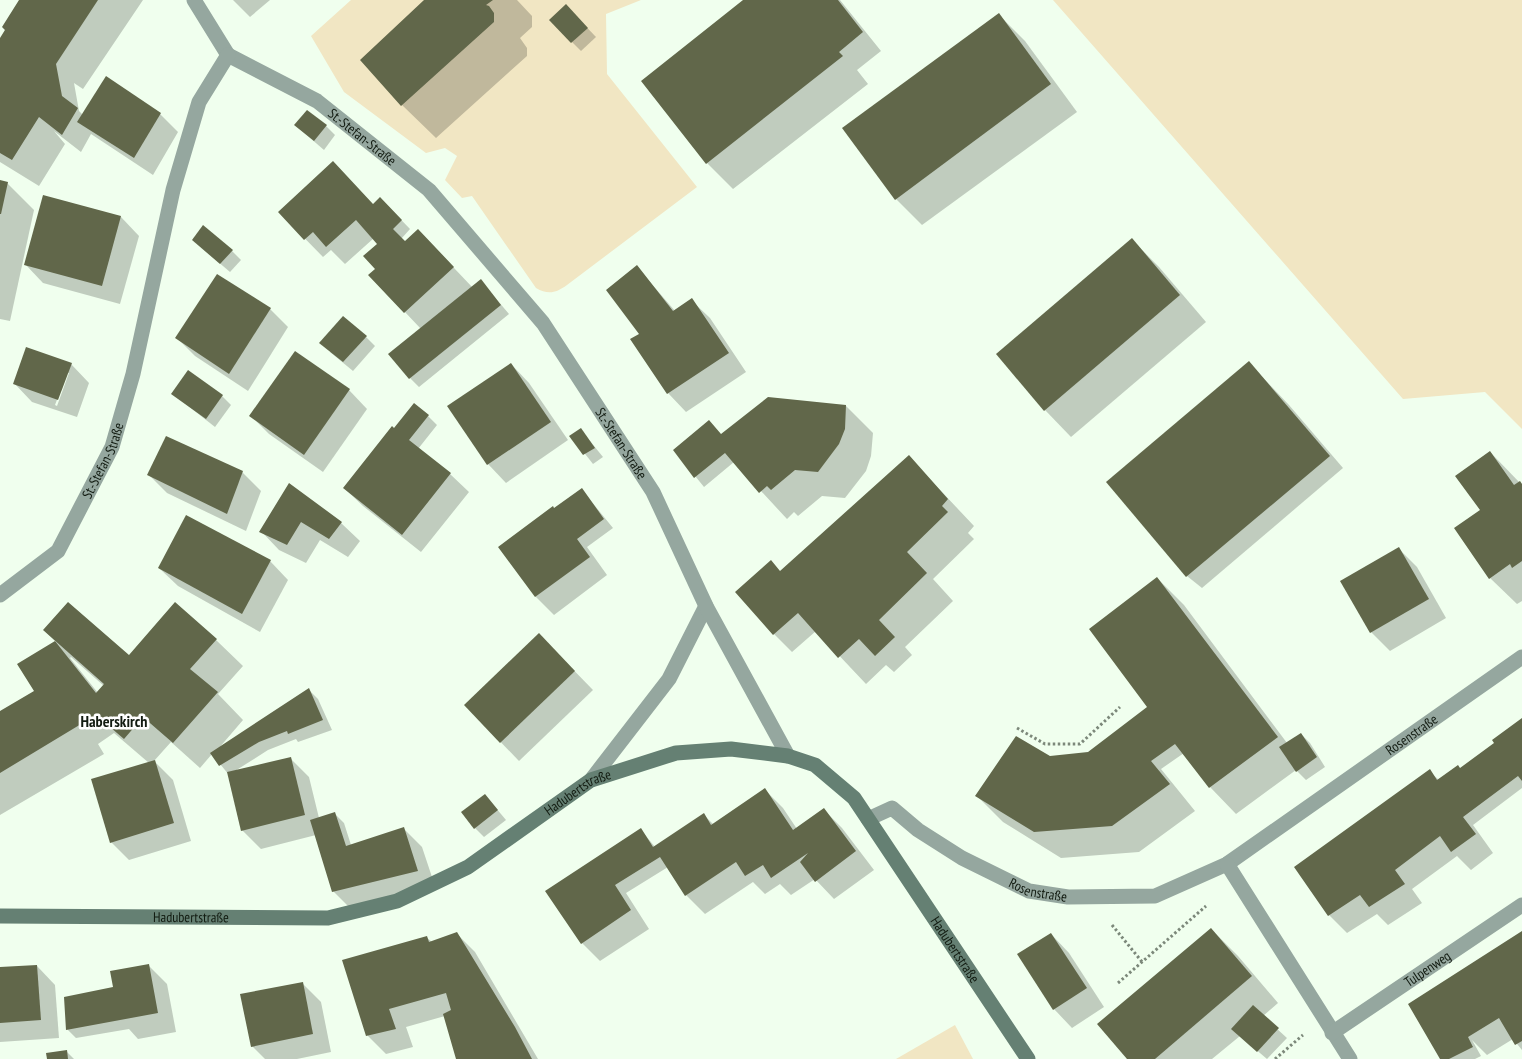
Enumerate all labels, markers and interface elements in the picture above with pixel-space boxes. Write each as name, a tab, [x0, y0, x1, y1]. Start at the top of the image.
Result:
street label: St.-Stefan-Straße	[325, 104, 400, 170]
street label: St.-Stefan-Straße	[591, 404, 651, 483]
street label: St.-Stefan-Straße	[78, 420, 128, 502]
street label: Rosenstraße	[1382, 710, 1441, 759]
district label: Haberskirch	[80, 711, 148, 731]
street label: Hadubertstraße	[541, 765, 613, 819]
street label: Rosenstraße	[1006, 874, 1069, 906]
street label: Hadubertstraße	[153, 908, 229, 926]
street label: Hadubertstraße	[927, 913, 984, 986]
street label: Tulpenweg	[1401, 947, 1454, 991]

